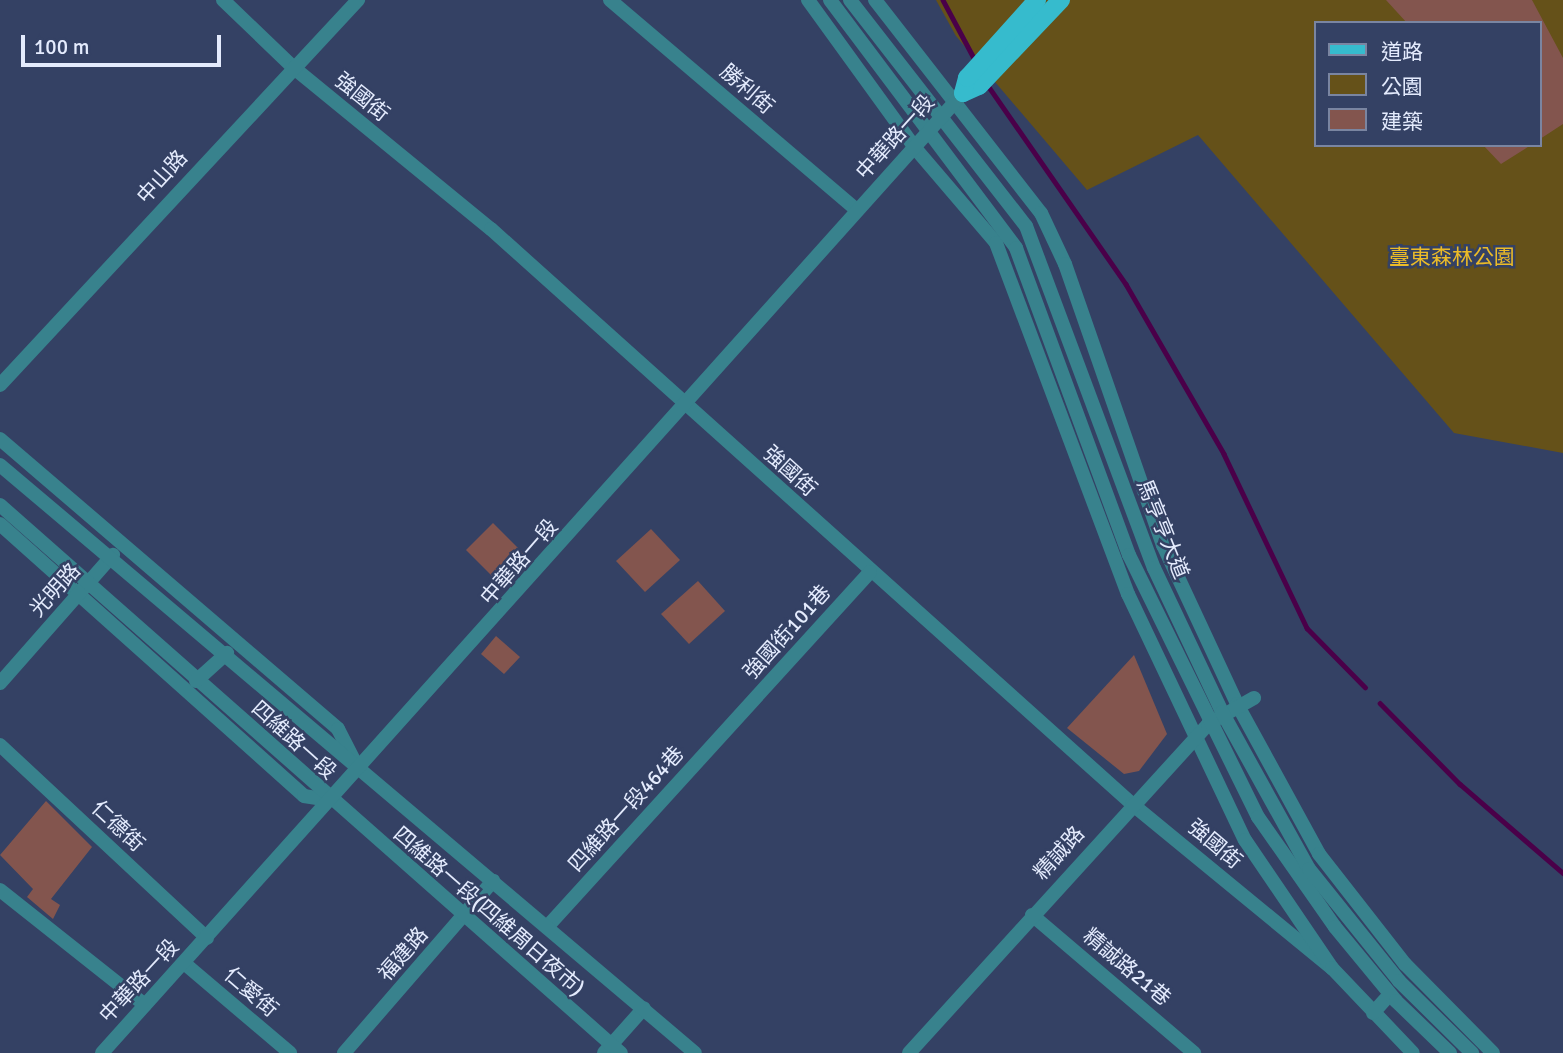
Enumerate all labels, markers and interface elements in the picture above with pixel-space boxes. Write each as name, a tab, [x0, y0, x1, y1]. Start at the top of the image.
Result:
scale bar	[24, 21, 224, 65]
legend	[1314, 21, 1542, 147]
text: 100 m	[34, 34, 89, 60]
text: 道路	[1381, 39, 1423, 65]
street label: 勝利街	[715, 59, 779, 119]
street label: 強國街	[330, 67, 394, 127]
text: 公園	[1381, 74, 1423, 100]
street label: 中華路一段	[851, 90, 939, 184]
text: 建築	[1381, 109, 1423, 135]
street label: 中山路	[132, 145, 192, 209]
park label: 臺東森林公園	[1389, 244, 1515, 270]
street label: 強國街	[758, 441, 822, 501]
street label: 馬亨亨大道	[1132, 476, 1194, 582]
street label: 中華路一段	[475, 514, 563, 610]
street label: 光明路	[25, 558, 85, 622]
street label: 強國街101巷	[738, 580, 836, 684]
street label: 四維路一段	[247, 696, 341, 784]
street label: 四維路一段464巷	[563, 741, 689, 877]
street label: 仁德街	[86, 795, 150, 857]
street label: 強國街	[1183, 814, 1247, 874]
street label: 四維路一段(四維周日夜市)	[388, 821, 590, 1001]
street label: 精誠路	[1029, 821, 1089, 885]
street label: 福建路	[373, 922, 433, 986]
street label: 精誠路21巷	[1078, 923, 1176, 1011]
street label: 中華路一段	[94, 934, 184, 1028]
street label: 仁愛街	[219, 962, 283, 1022]

